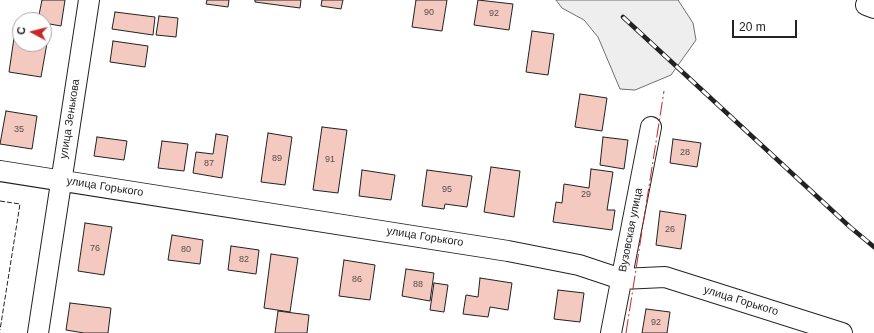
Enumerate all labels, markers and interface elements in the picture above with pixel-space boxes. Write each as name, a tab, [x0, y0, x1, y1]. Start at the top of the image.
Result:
house number: 90	[424, 8, 434, 18]
house number: 92	[489, 9, 499, 19]
north arrow	[12, 12, 52, 52]
scale bar	[734, 12, 799, 38]
text: 20 m	[739, 20, 766, 34]
text: С	[15, 26, 28, 35]
street label: улица Зенькова	[57, 78, 83, 160]
house number: 35	[14, 125, 24, 135]
house number: 28	[680, 148, 690, 158]
house number: 89	[272, 154, 282, 164]
house number: 91	[325, 155, 335, 165]
house number: 87	[204, 159, 214, 169]
street label: улица Горького	[66, 174, 144, 200]
house number: 95	[442, 185, 452, 195]
street label: Вузовская улица	[616, 187, 646, 273]
house number: 29	[581, 190, 591, 200]
street label: улица Горького	[386, 224, 464, 250]
house number: 26	[665, 225, 675, 235]
house number: 76	[90, 244, 100, 254]
house number: 80	[181, 245, 191, 255]
house number: 82	[239, 255, 249, 265]
house number: 86	[352, 275, 362, 285]
house number: 88	[413, 280, 423, 290]
street label: улица Горького	[702, 283, 780, 319]
house number: 92	[651, 318, 661, 328]

